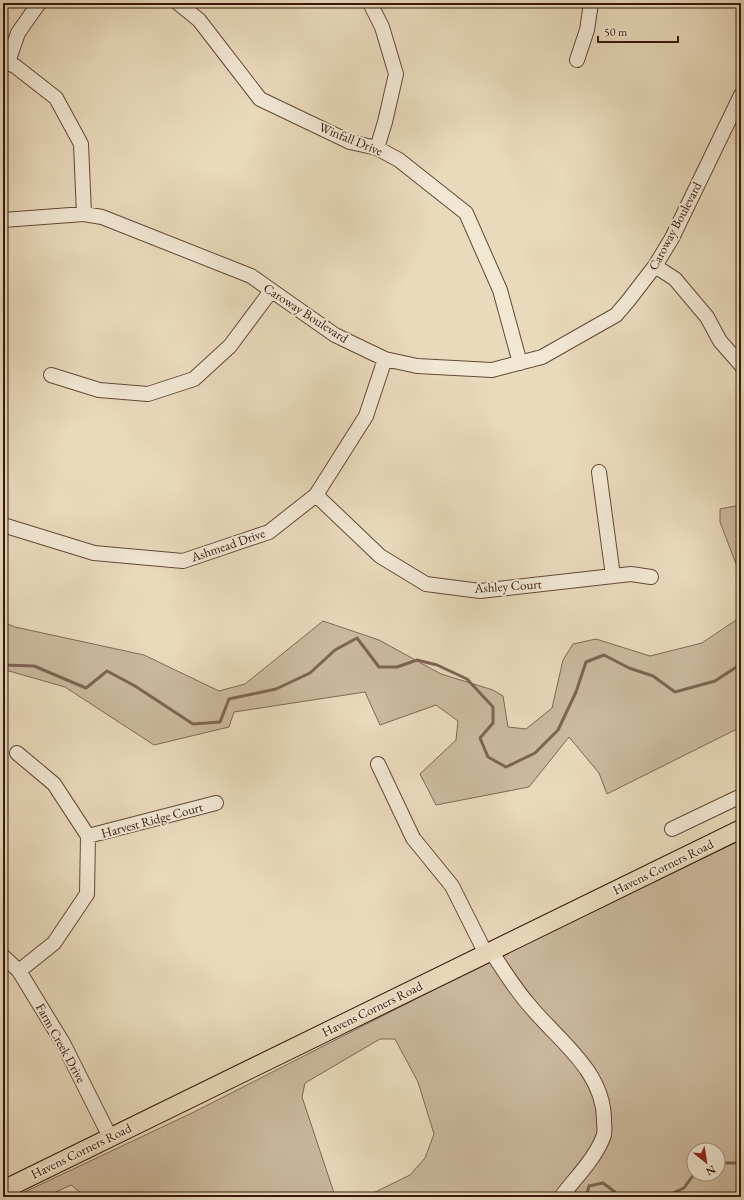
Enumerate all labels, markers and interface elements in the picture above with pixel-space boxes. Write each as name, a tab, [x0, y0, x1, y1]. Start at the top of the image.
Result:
scale bar	[598, 18, 678, 44]
text: 50 m	[604, 24, 628, 40]
street label: Winfall Drive	[317, 119, 385, 159]
street label: Caroway Boulevard	[645, 178, 706, 273]
street label: Caroway Boulevard	[260, 279, 352, 347]
street label: Ashmead Drive	[188, 524, 267, 566]
street label: Ashley Court	[473, 575, 542, 597]
street label: Harvest Ridge Court	[99, 798, 205, 842]
street label: Havens Corners Road	[610, 835, 716, 899]
street label: Havens Corners Road	[319, 977, 425, 1041]
street label: Farm Creek Drive	[32, 1000, 90, 1086]
street label: Havens Corners Road	[28, 1119, 134, 1183]
north arrow	[686, 1142, 726, 1182]
text: N	[704, 1162, 718, 1179]

